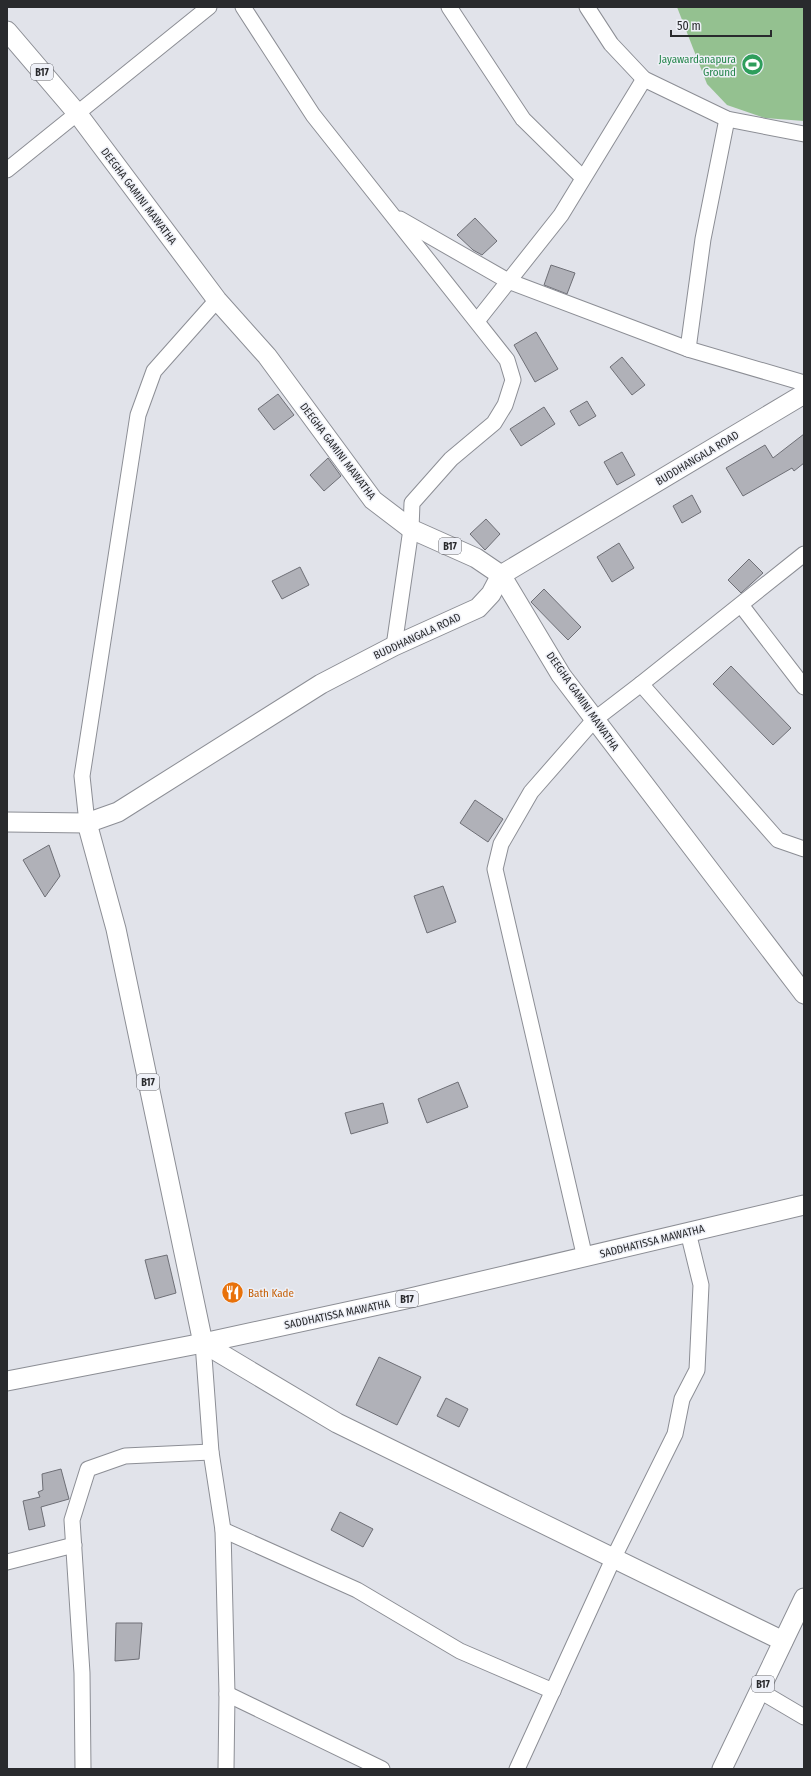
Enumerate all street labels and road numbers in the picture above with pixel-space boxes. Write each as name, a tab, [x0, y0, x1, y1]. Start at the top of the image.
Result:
road number: B17	[31, 64, 53, 80]
street label: DEEGHA GAMINI MAWATHA	[98, 145, 179, 247]
street label: DEEGHA GAMINI MAWATHA	[297, 400, 378, 502]
street label: BUDDHANGALA ROAD	[653, 428, 741, 488]
road number: B17	[439, 538, 461, 554]
street label: BUDDHANGALA ROAD	[372, 611, 463, 662]
street label: DEEGHA GAMINI MAWATHA	[544, 649, 622, 753]
road number: B17	[137, 1074, 159, 1090]
street label: SADDHATISSA MAWATHA	[598, 1222, 706, 1261]
road number: B17	[396, 1291, 418, 1307]
street label: SADDHATISSA MAWATHA	[283, 1297, 391, 1332]
road number: B17	[752, 1676, 774, 1692]

